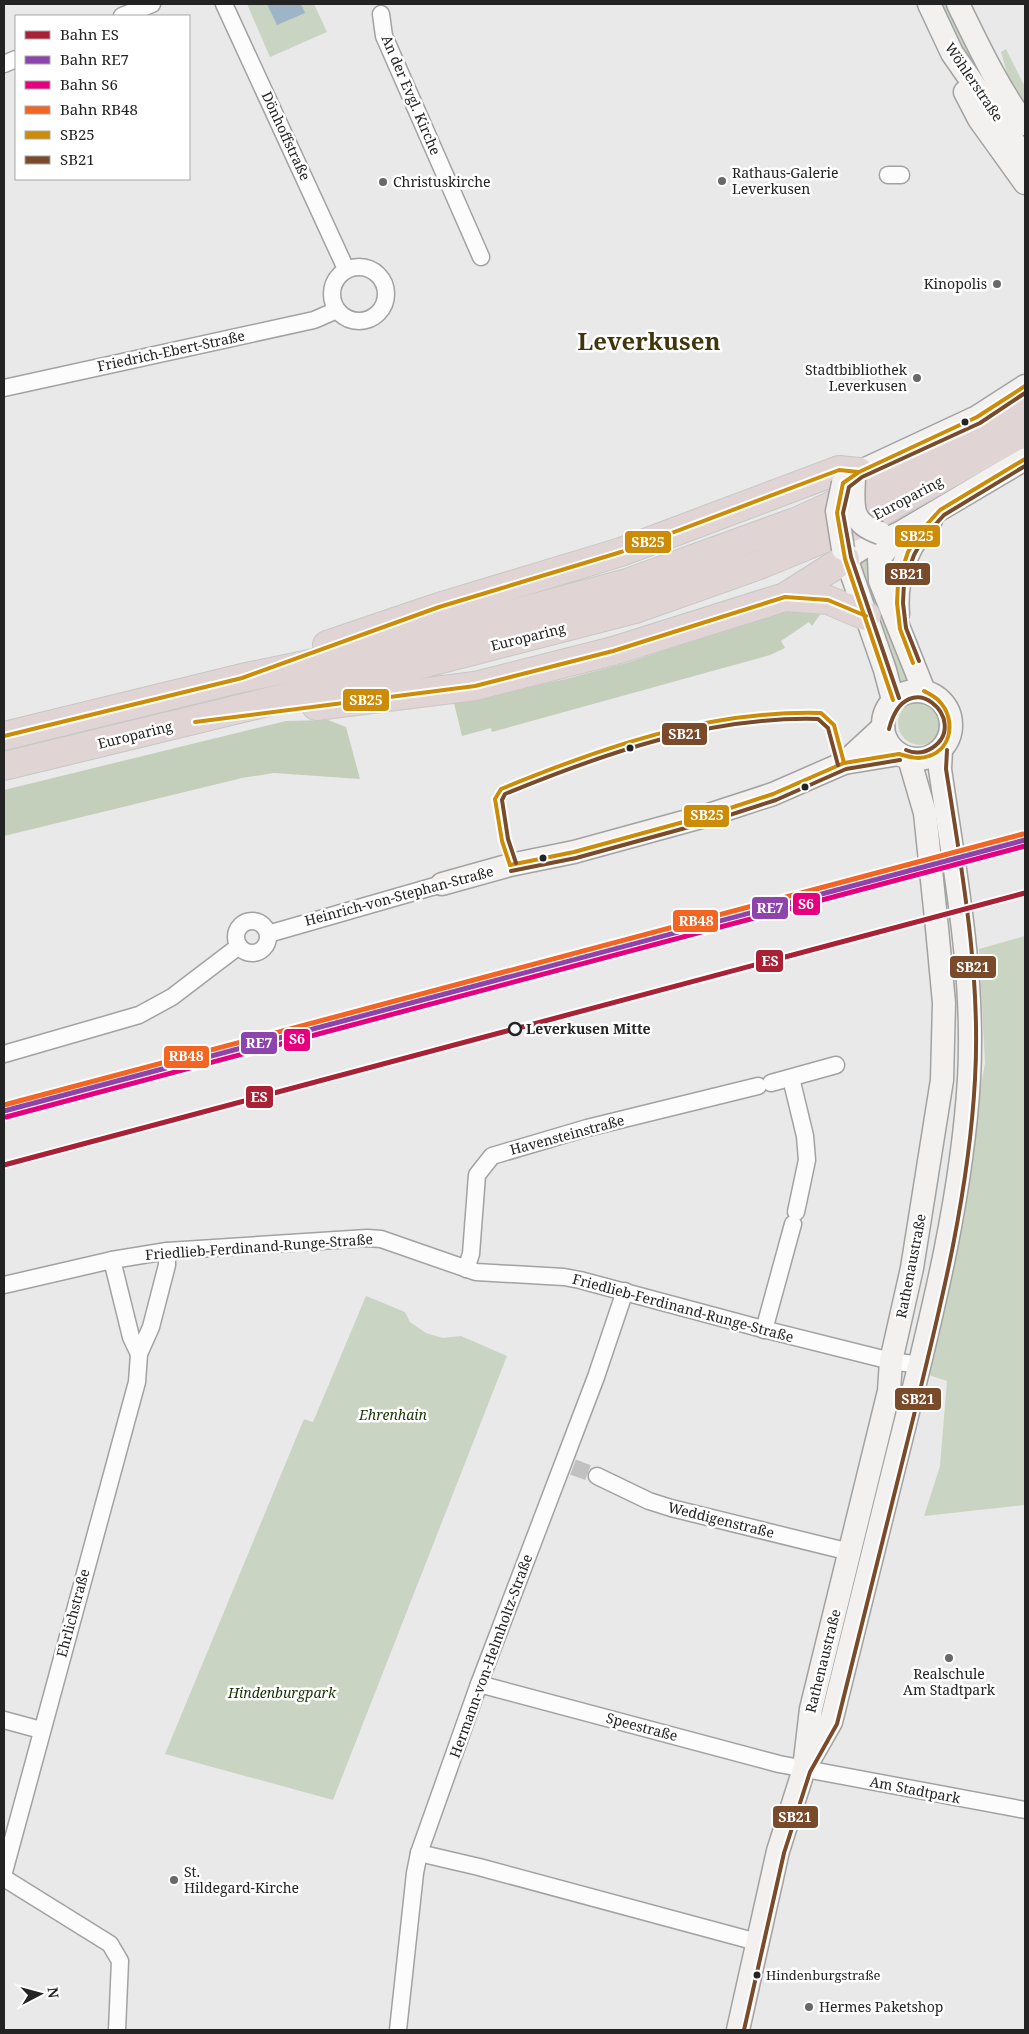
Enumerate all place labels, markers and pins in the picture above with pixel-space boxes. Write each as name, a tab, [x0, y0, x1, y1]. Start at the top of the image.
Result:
place label: Rathaus-Galerie Leverkusen	[732, 163, 839, 198]
place label: Christuskirche	[393, 172, 491, 191]
marker: Rathaus-Galerie Leverkusen	[716, 175, 728, 187]
marker: Christuskirche	[377, 176, 389, 188]
place label: Kinopolis	[924, 274, 987, 293]
marker: Kinopolis	[991, 278, 1003, 290]
place label: Stadtbibliothek Leverkusen	[805, 360, 908, 395]
marker: Stadtbibliothek Leverkusen	[911, 372, 923, 384]
unlabelled marker	[960, 417, 970, 427]
unlabelled marker	[625, 743, 635, 753]
unlabelled marker	[800, 782, 810, 792]
unlabelled marker	[538, 853, 548, 863]
place label: Leverkusen Mitte	[526, 1019, 651, 1038]
marker: Leverkusen Mitte	[508, 1022, 522, 1036]
marker: Realschule Am Stadtpark	[943, 1652, 955, 1664]
place label: Realschule Am Stadtpark	[903, 1664, 996, 1699]
place label: St. Hildegard-Kirche	[184, 1862, 299, 1897]
marker: St. Hildegard-Kirche	[168, 1874, 180, 1886]
place label: Hindenburgstraße	[766, 1966, 881, 1984]
marker: Hindenburgstraße	[752, 1970, 762, 1980]
place label: Hermes Paketshop	[819, 1997, 943, 2016]
marker: Hermes Paketshop	[803, 2001, 815, 2013]

